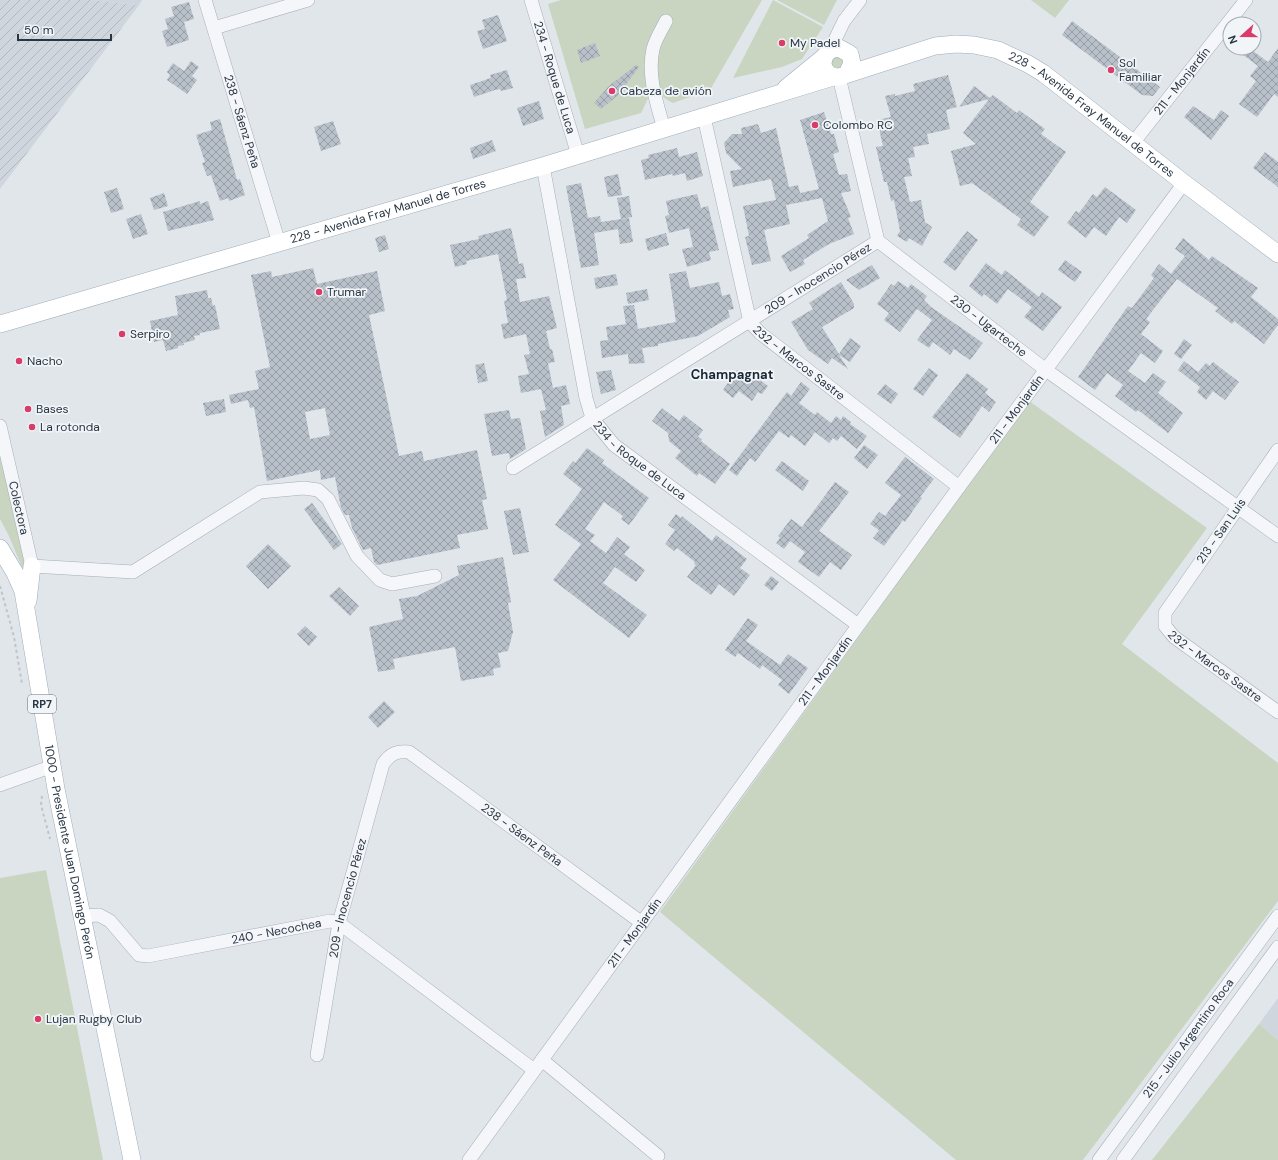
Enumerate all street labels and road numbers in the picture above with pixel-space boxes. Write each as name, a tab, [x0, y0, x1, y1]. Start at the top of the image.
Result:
street label: 234 - Roque de Luca	[530, 19, 579, 136]
street label: 211 - Monjardín	[1150, 44, 1214, 118]
street label: 228 - Avenida Fray Manuel de Torres	[1006, 48, 1178, 181]
street label: 238 - Sáenz Peña	[220, 73, 264, 170]
street label: 228 - Avenida Fray Manuel de Torres	[288, 175, 488, 247]
street label: 209 - Inocencio Pérez	[761, 239, 874, 318]
street label: 230 - Ugarteche	[947, 291, 1030, 361]
street label: 232 - Marcos Sastre	[749, 322, 848, 404]
street label: 211 - Monjardín	[986, 372, 1047, 447]
street label: 234 - Roque de Luca	[589, 417, 689, 504]
street label: Colectora	[5, 479, 33, 536]
street label: 213 - San Luis	[1193, 495, 1249, 567]
street label: 232 - Marcos Sastre	[1164, 627, 1266, 706]
street label: 211 - Monjardín	[794, 633, 856, 709]
road number: RP7	[28, 695, 56, 713]
street label: 1000 - Presidente Juan Domingo Perón	[41, 744, 99, 961]
street label: 238 - Sáenz Peña	[478, 800, 566, 870]
street label: 209 - Inocencio Pérez	[325, 836, 370, 959]
street label: 211 - Monjardín	[604, 895, 665, 971]
street label: 240 - Necochea	[230, 915, 323, 948]
street label: 215 - Julio Argentino Roca	[1139, 975, 1237, 1101]

